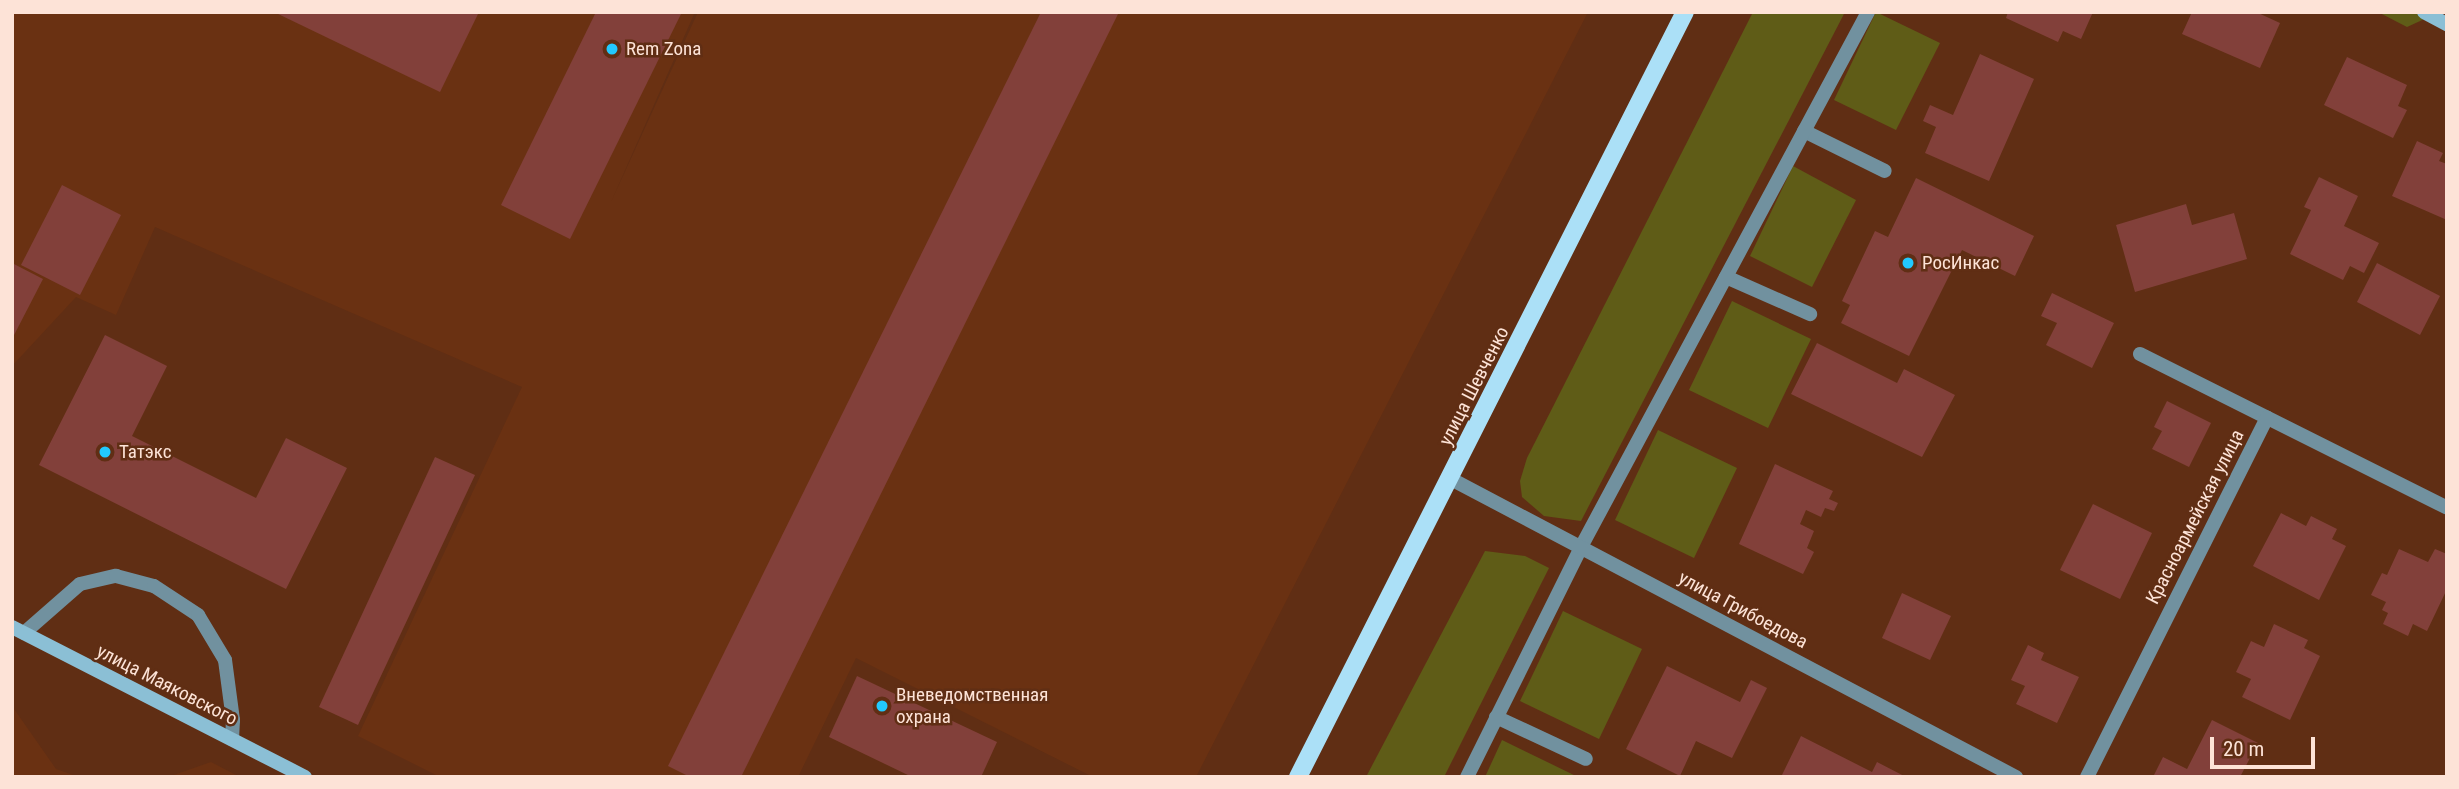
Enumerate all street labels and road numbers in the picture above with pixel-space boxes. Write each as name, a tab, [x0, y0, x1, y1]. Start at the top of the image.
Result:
street label: улица Шевченко	[1434, 323, 1514, 449]
street label: Красноармейская улица	[2141, 426, 2249, 608]
street label: улица Грибоедова	[1675, 566, 1811, 654]
street label: улица Маяковского	[93, 640, 241, 730]

